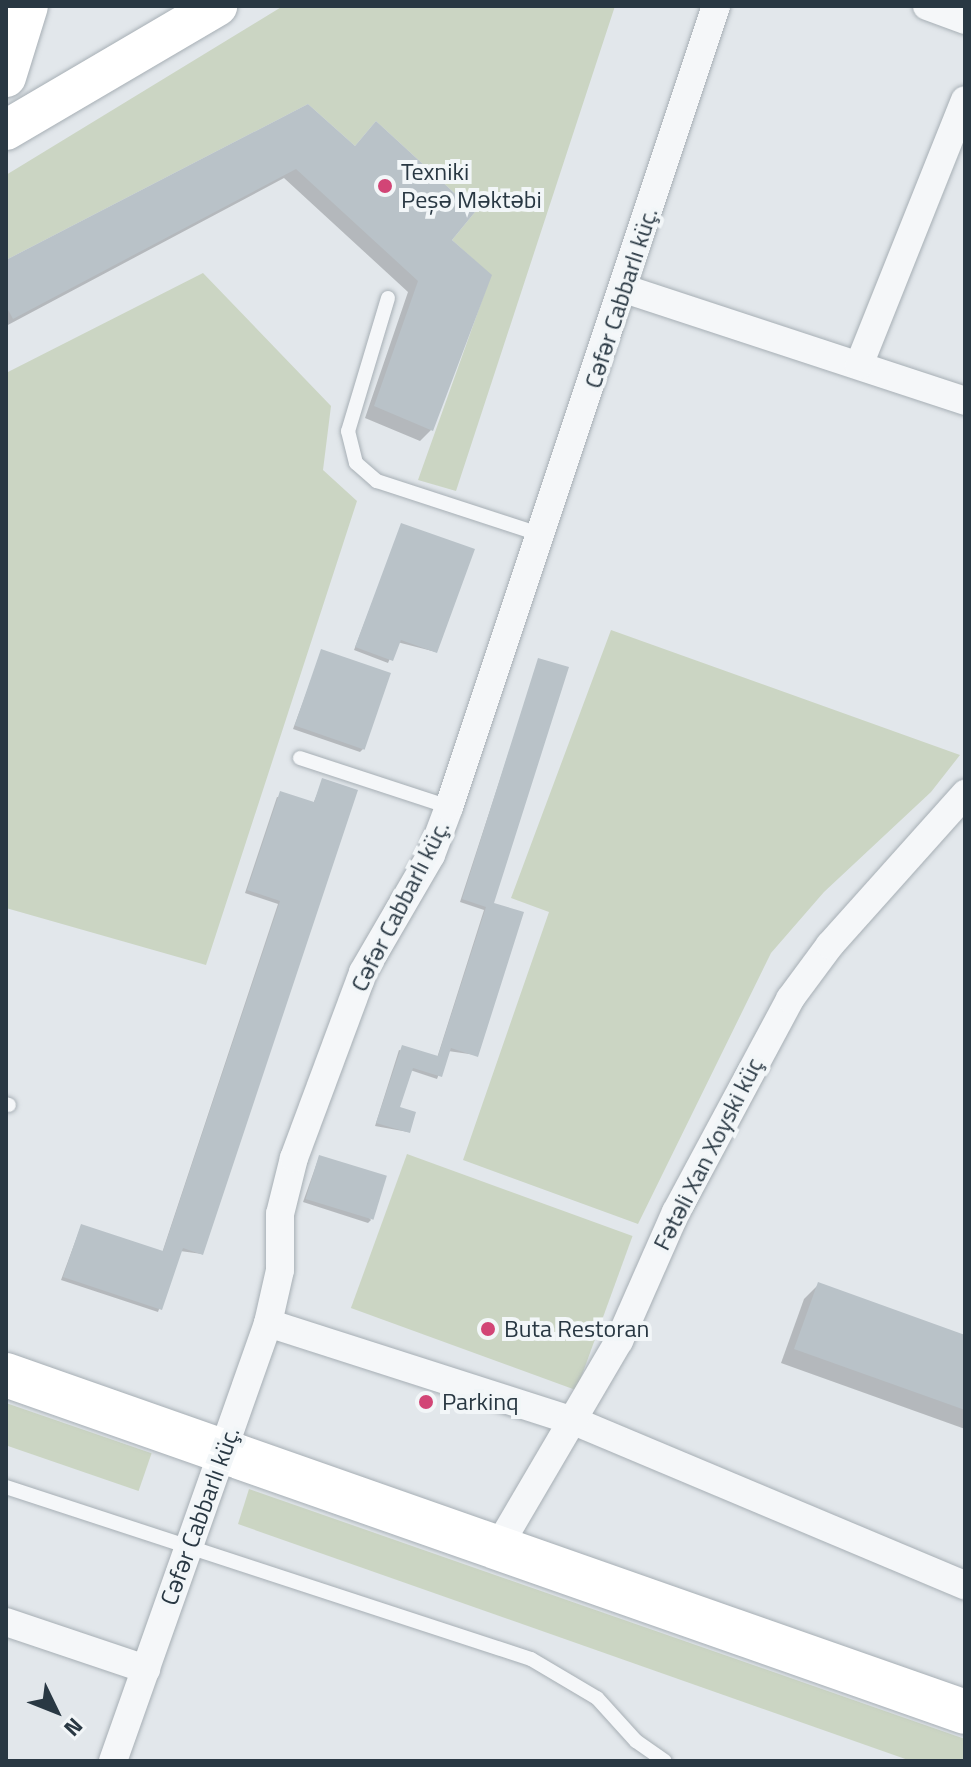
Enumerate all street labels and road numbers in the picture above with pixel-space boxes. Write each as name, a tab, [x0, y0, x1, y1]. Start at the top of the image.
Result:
street label: Cəfər Cabbarlı küç.	[578, 204, 664, 392]
street label: Cəfər Cabbarlı küç.	[345, 816, 455, 996]
street label: Fətəli Xan Xoyski küç	[647, 1053, 769, 1255]
street label: Cəfər Cabbarlı küç.	[154, 1423, 246, 1609]

